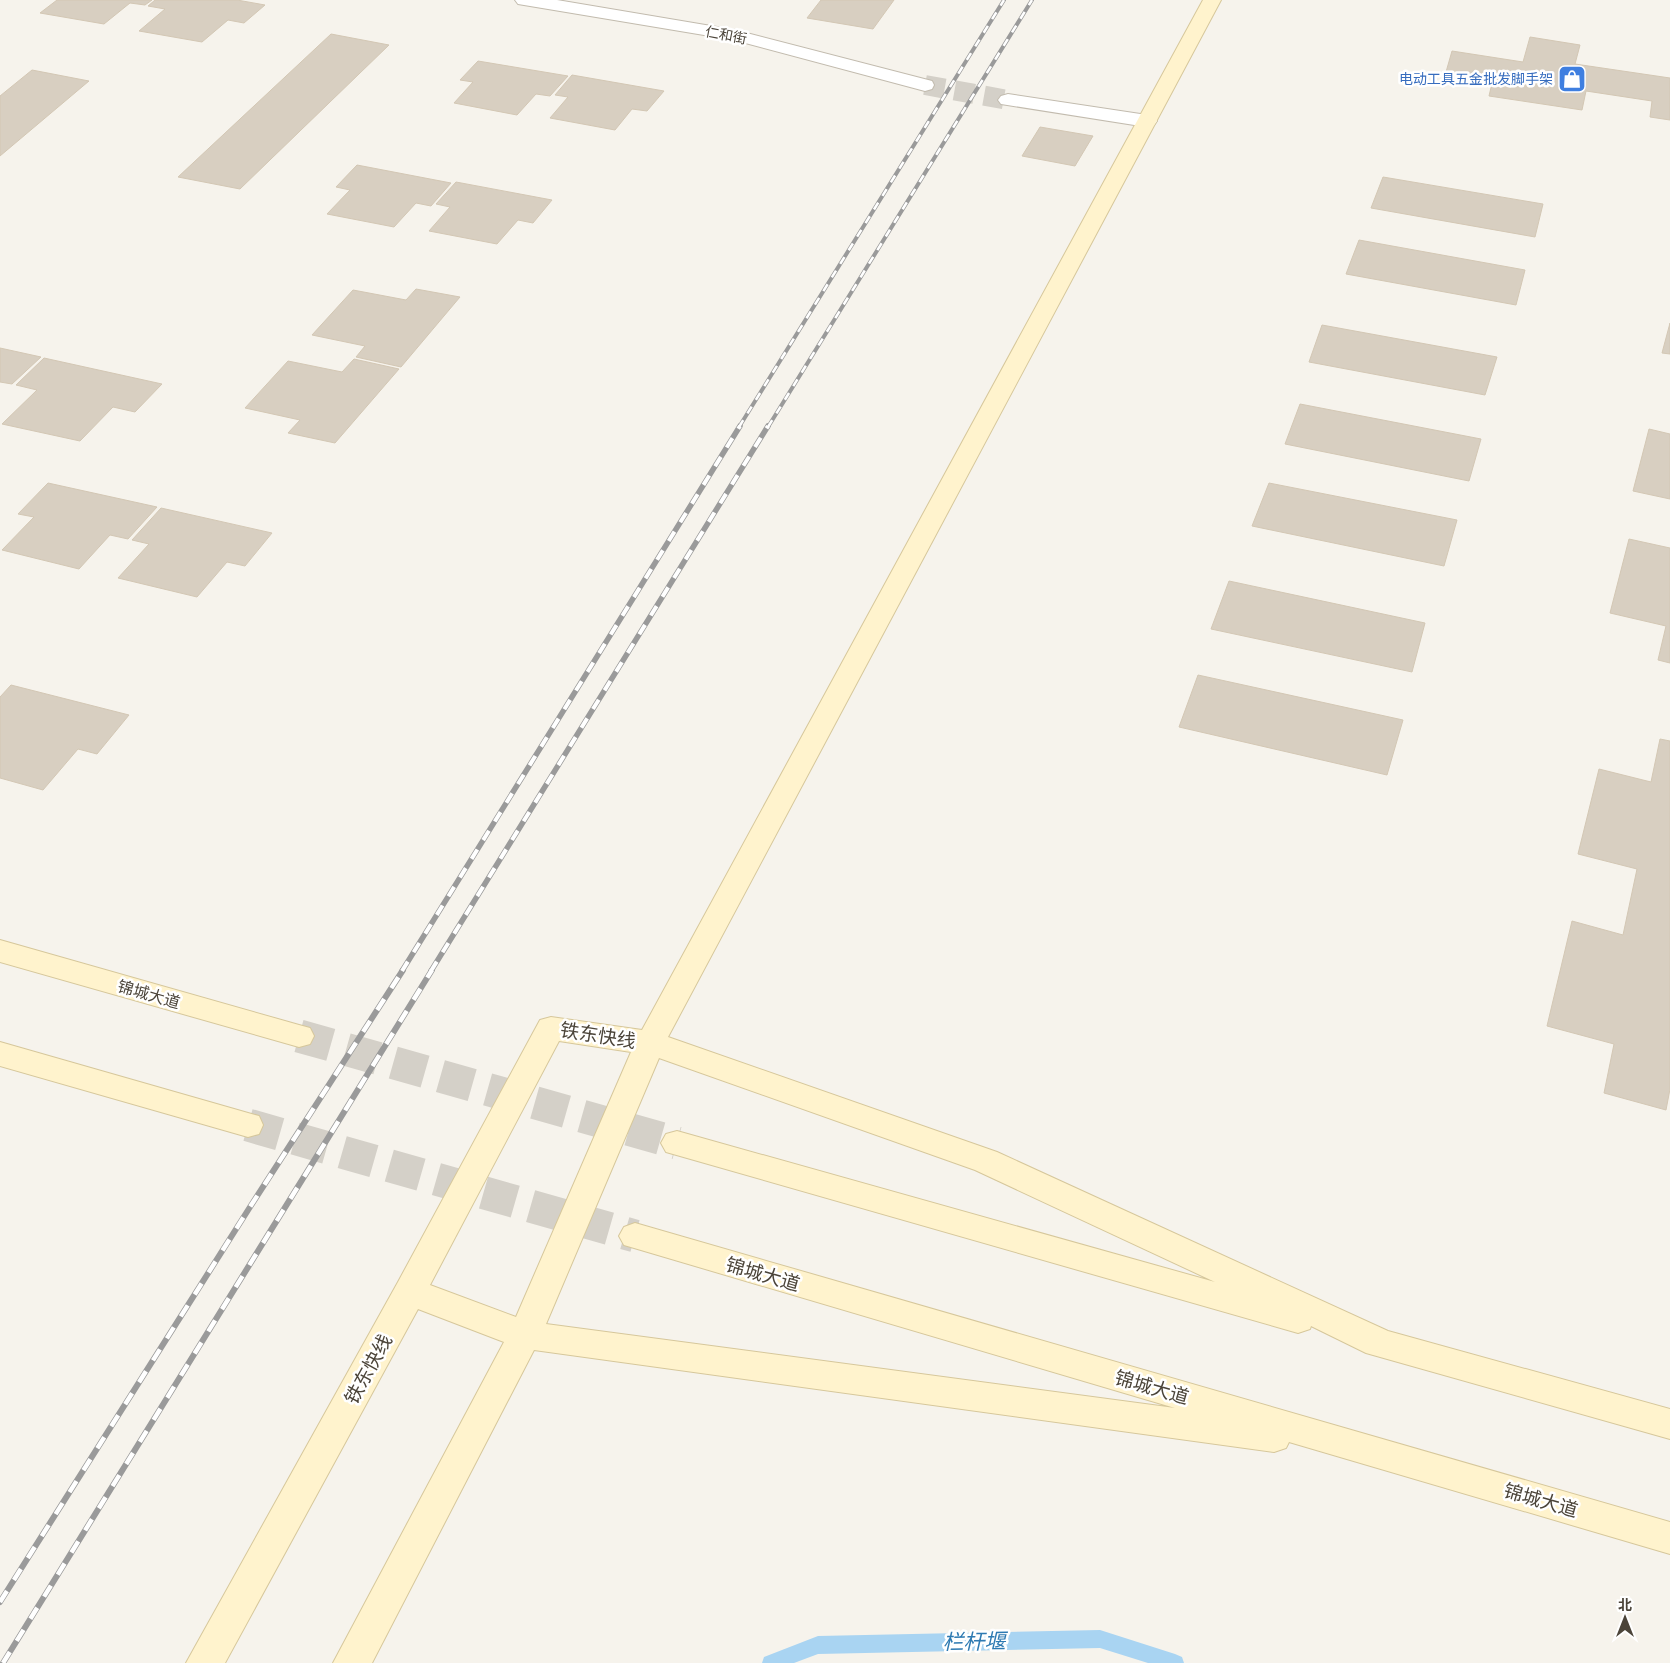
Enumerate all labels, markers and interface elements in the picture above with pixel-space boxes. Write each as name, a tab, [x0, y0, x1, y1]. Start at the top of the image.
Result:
street label: 仁和街	[704, 22, 748, 47]
shop icon: 电动工具五金批发脚手架	[1557, 64, 1587, 94]
place label: 电动工具五金批发脚手架	[1399, 70, 1553, 87]
street label: 锦城大道	[116, 976, 183, 1011]
street label: 铁东快线	[559, 1017, 637, 1052]
street label: 锦城大道	[723, 1252, 803, 1295]
street label: 铁东快线	[339, 1330, 396, 1408]
street label: 锦城大道	[1112, 1365, 1192, 1408]
street label: 锦城大道	[1501, 1478, 1581, 1521]
north arrow	[1600, 1593, 1650, 1643]
text: 北	[1618, 1596, 1632, 1613]
water label: 栏杆堰	[942, 1627, 1009, 1654]

